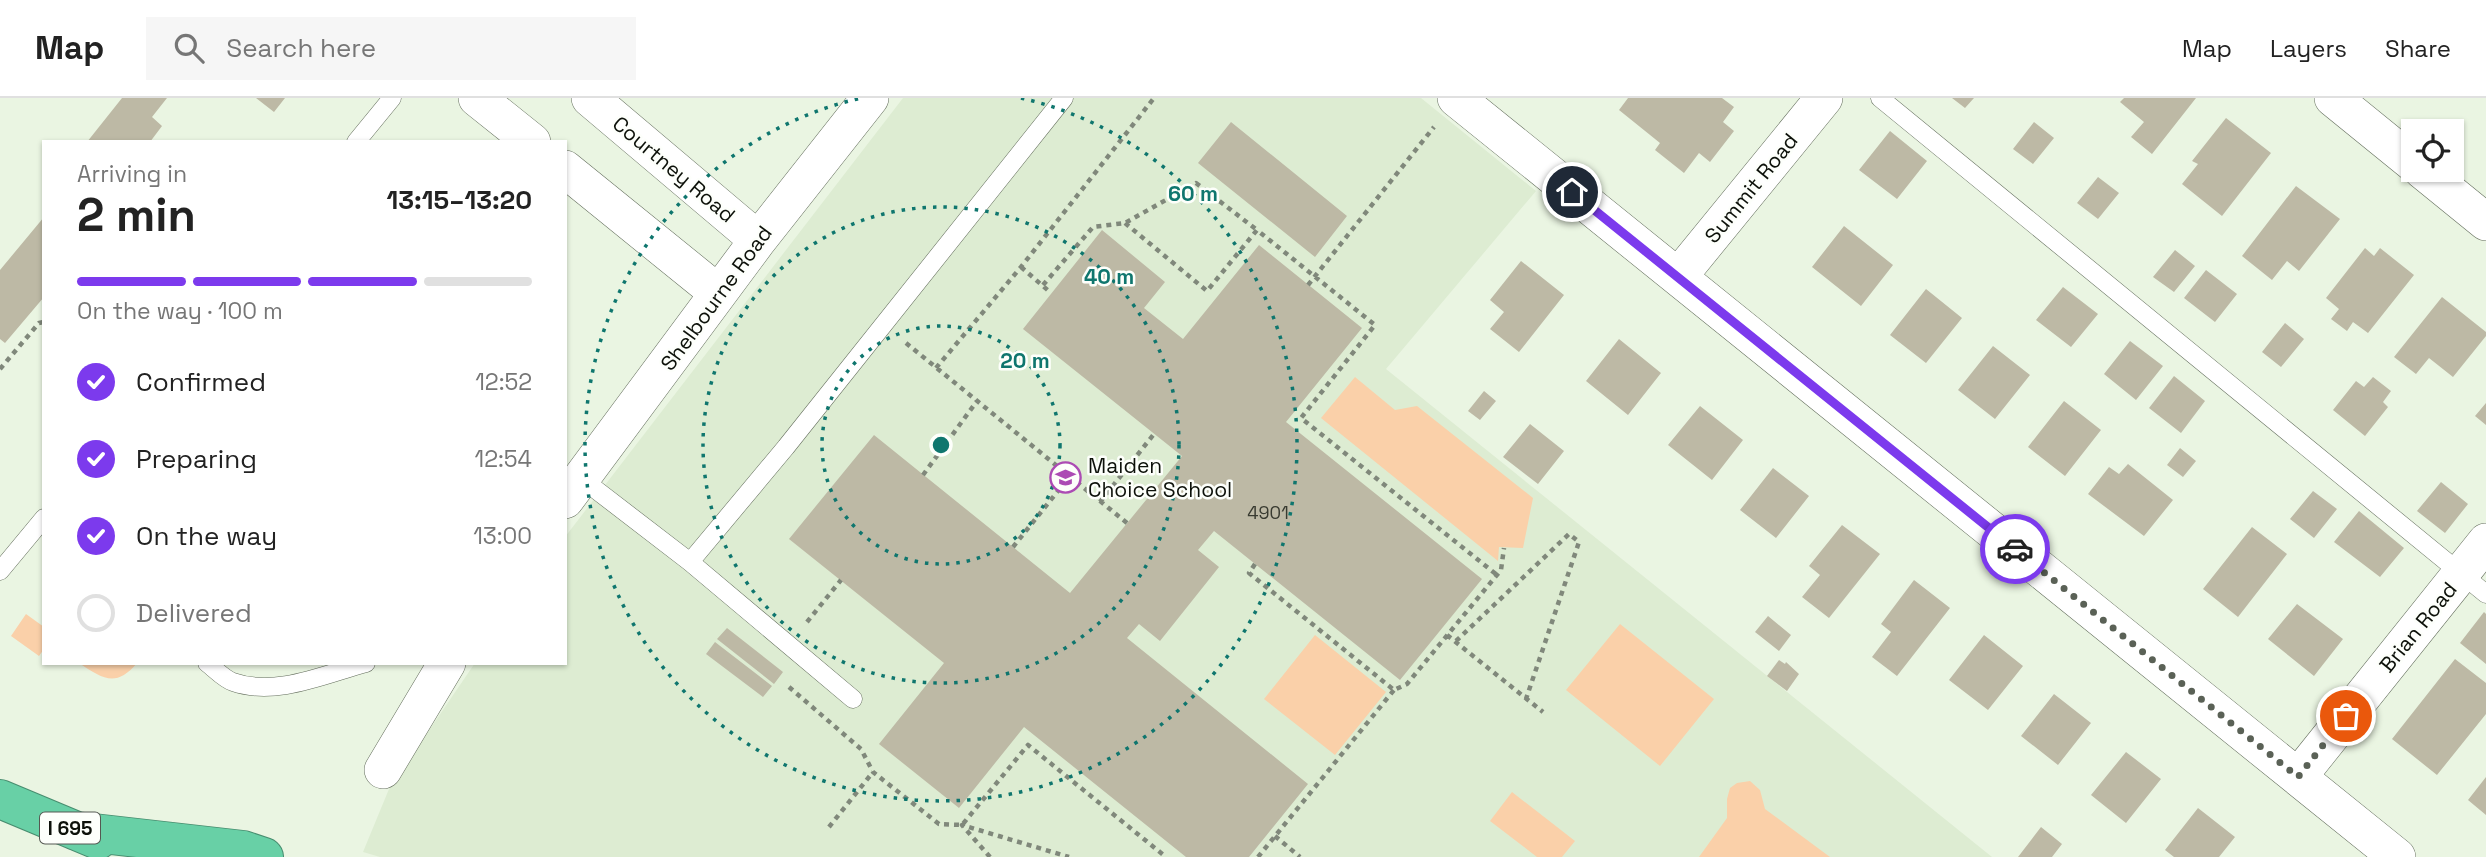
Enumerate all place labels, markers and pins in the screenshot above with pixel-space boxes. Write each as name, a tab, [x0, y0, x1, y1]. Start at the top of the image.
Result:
pin	[1542, 162, 1602, 222]
centre of rings	[929, 433, 953, 457]
place label: Maiden Choice School	[1088, 452, 1232, 503]
school or university icon: Maiden Choice School	[1048, 460, 1082, 494]
pin	[2316, 686, 2376, 746]

